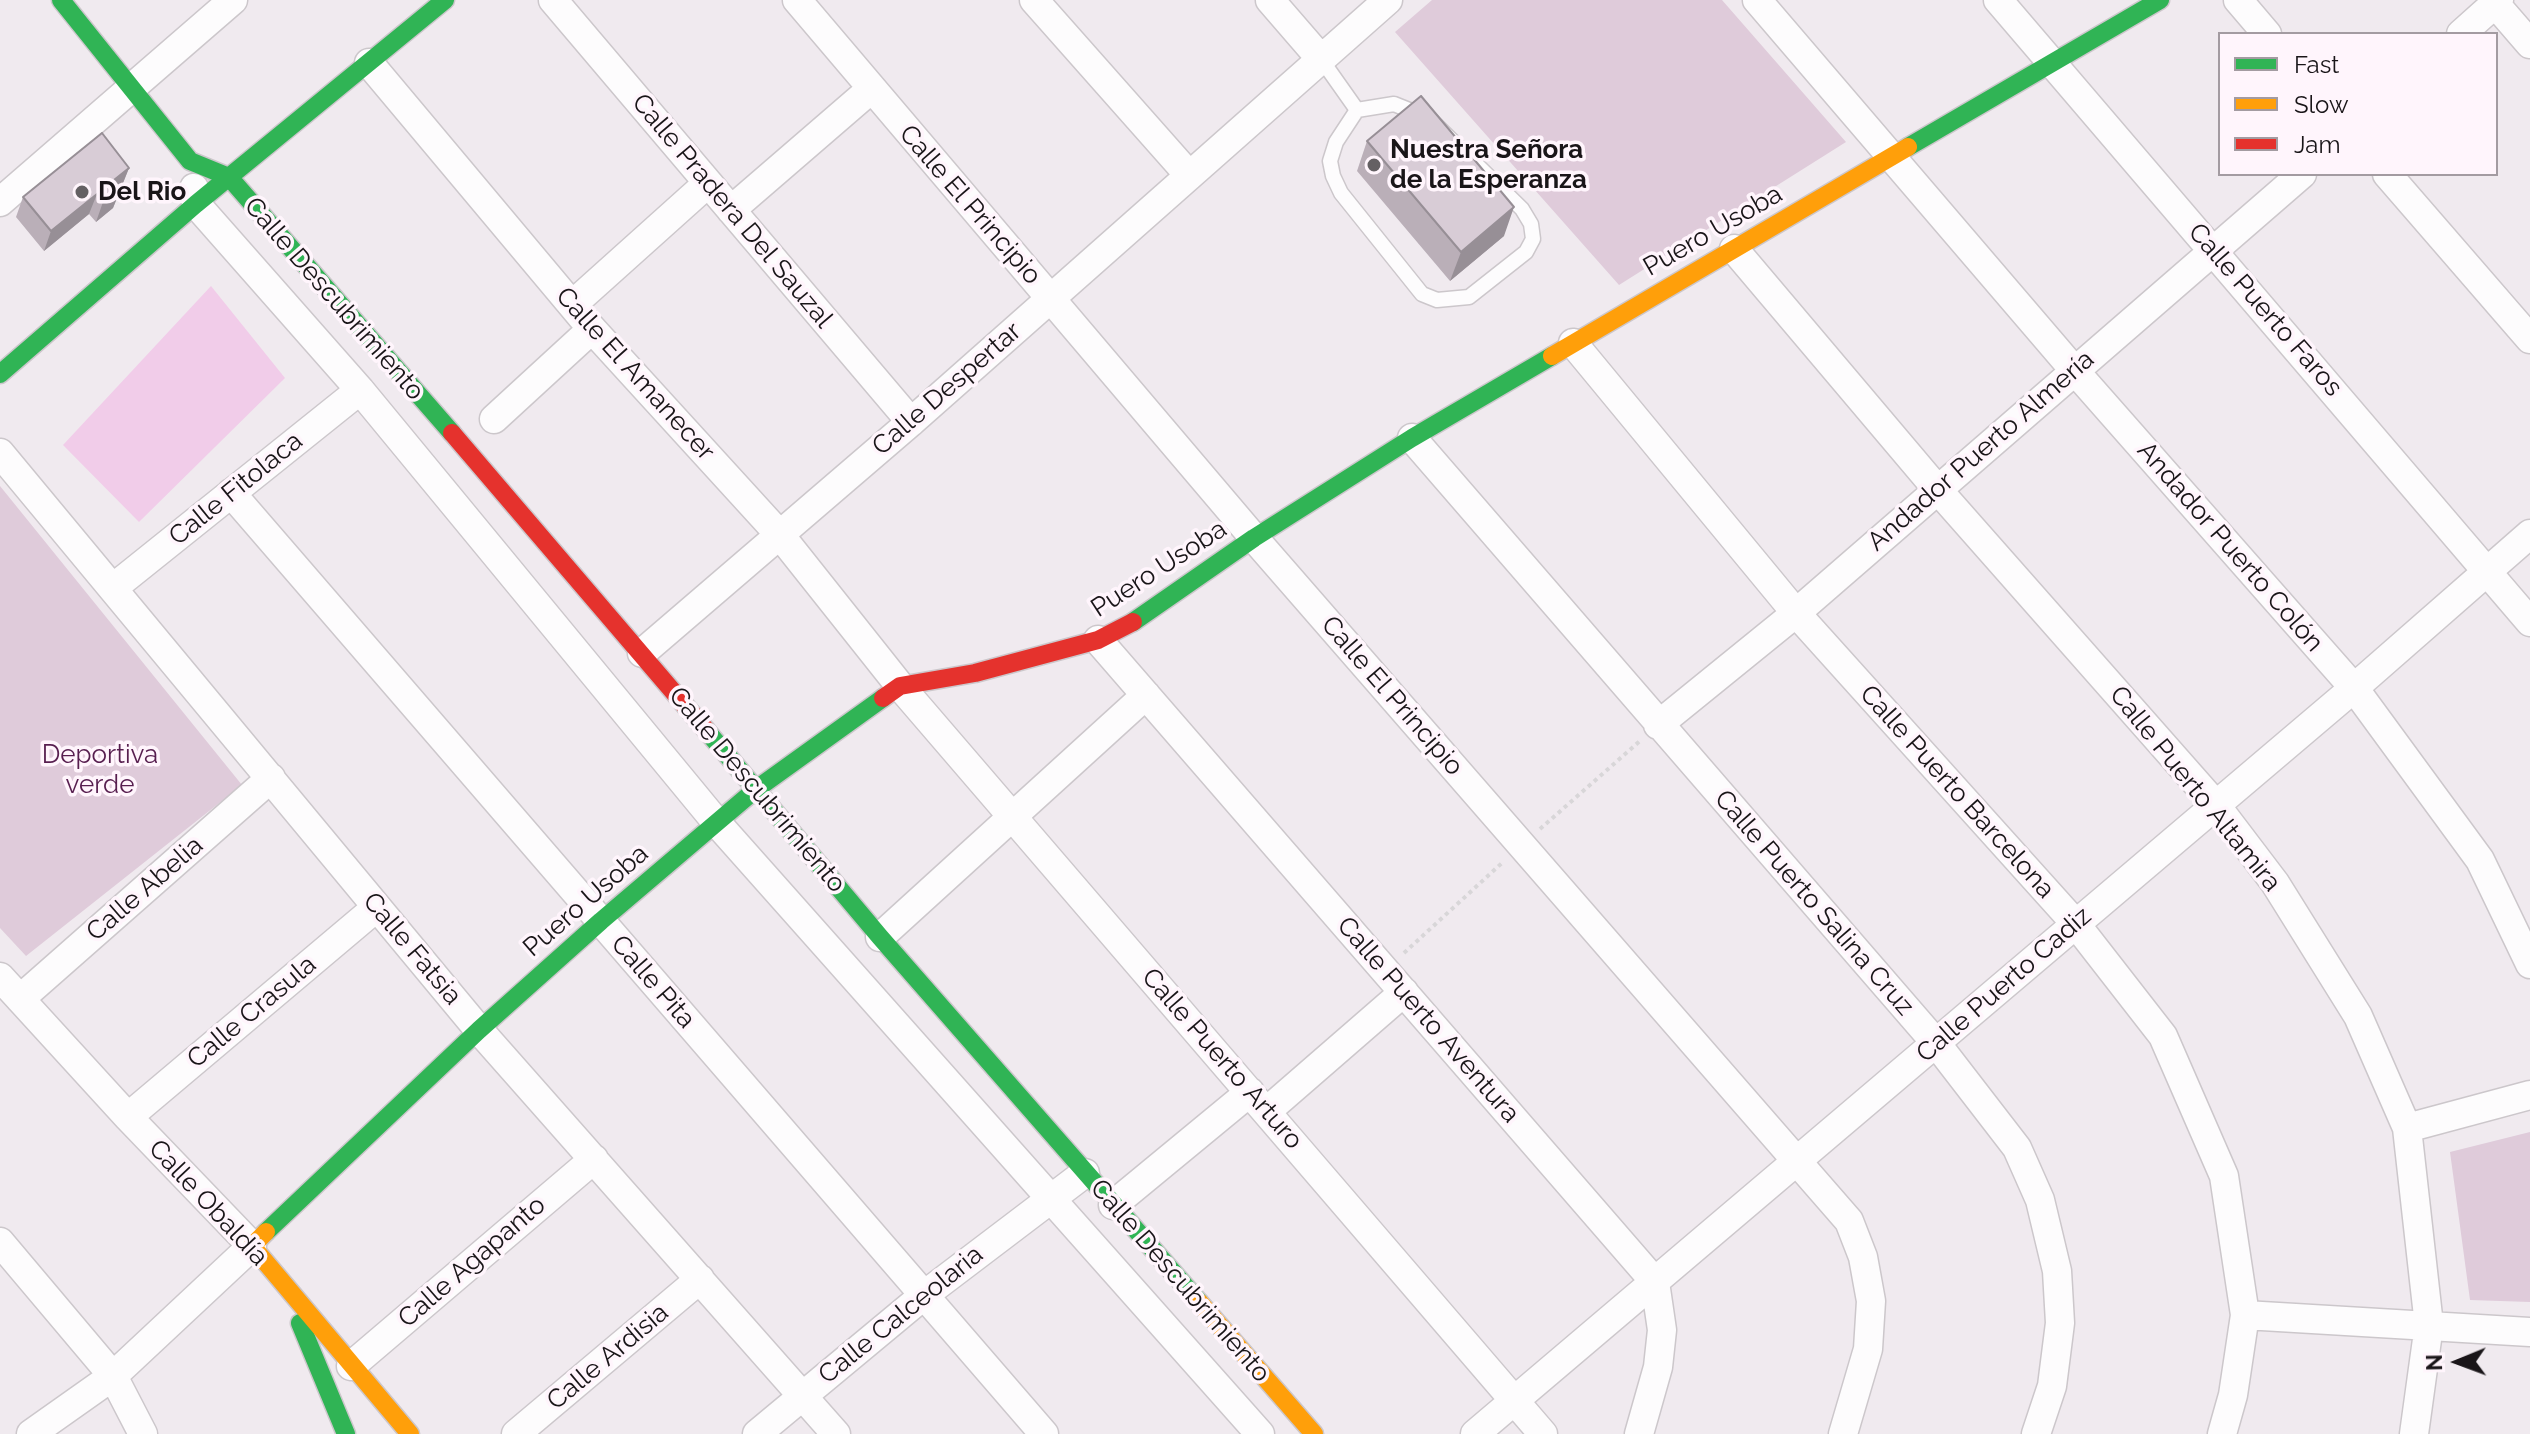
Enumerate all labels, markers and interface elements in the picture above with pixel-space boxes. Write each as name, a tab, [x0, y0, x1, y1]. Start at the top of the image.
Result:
legend	[2218, 32, 2498, 176]
text: Fast	[2294, 50, 2339, 79]
street label: Calle Pradera Del Sauzal	[625, 88, 839, 334]
text: Slow	[2294, 90, 2348, 119]
street label: Calle El Principio	[892, 119, 1048, 291]
text: Jam	[2294, 130, 2340, 159]
place label: Nuestra Señora de la Esperanza	[1390, 134, 1587, 196]
marker: Nuestra Señora de la Esperanza	[1365, 156, 1383, 174]
place label: Del Rio	[98, 176, 186, 208]
street label: Puero Usoba	[1638, 179, 1788, 283]
marker: Del Rio	[73, 183, 91, 201]
street label: Calle Descubrimiento	[237, 191, 431, 407]
street label: Calle Puerto Faros	[2181, 217, 2349, 403]
street label: Calle El Amanecer	[549, 281, 721, 467]
street label: Calle Despertar	[866, 316, 1028, 462]
street label: Andador Puerto Almería	[1861, 344, 2101, 558]
street label: Calle Fitolaca	[163, 426, 309, 552]
street label: Andador Puerto Colón	[2130, 436, 2330, 658]
street label: Puero Usoba	[1085, 514, 1233, 624]
street label: Calle El Principio	[1314, 610, 1470, 782]
street label: Calle Puerto Barcelona	[1853, 679, 2061, 905]
street label: Calle Puerto Altamira	[2103, 680, 2287, 898]
street label: Calle Descubrimiento	[662, 681, 852, 899]
park label: Deportiva verde	[42, 739, 158, 800]
street label: Calle Puerto Salina Cruz	[1708, 784, 1920, 1022]
street label: Calle Abelia	[80, 830, 210, 948]
street label: Puero Usoba	[517, 838, 655, 964]
street label: Calle Fatsia	[356, 887, 468, 1011]
street label: Calle Puerto Cadiz	[1910, 901, 2098, 1069]
street label: Calle Puerto Aventura	[1330, 911, 1526, 1129]
street label: Calle Pita	[604, 929, 702, 1035]
street label: Calle Crasula	[181, 949, 323, 1075]
street label: Calle Puerto Arturo	[1135, 962, 1309, 1156]
street label: Calle Obaldía	[142, 1134, 274, 1272]
street label: Calle Descubrimiento	[1083, 1173, 1277, 1389]
street label: Calle Agapanto	[392, 1190, 552, 1334]
street label: Calle Calceolaria	[813, 1239, 989, 1391]
street label: Calle Ardisia	[541, 1297, 675, 1417]
north arrow	[2418, 1322, 2498, 1402]
text: N	[2421, 1354, 2447, 1371]

